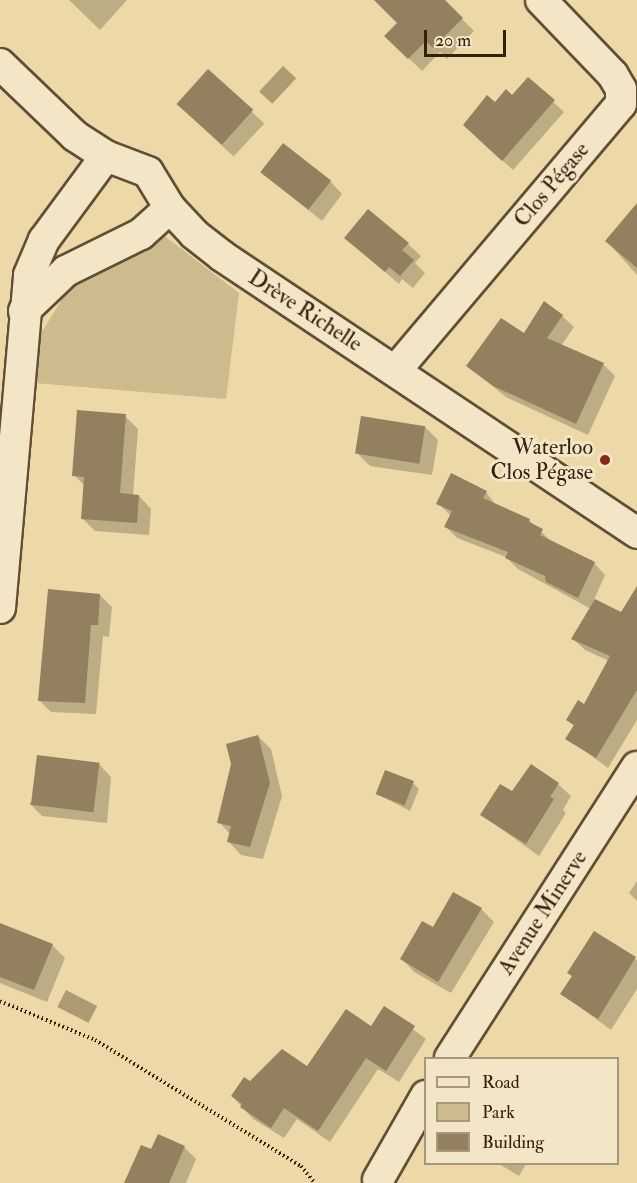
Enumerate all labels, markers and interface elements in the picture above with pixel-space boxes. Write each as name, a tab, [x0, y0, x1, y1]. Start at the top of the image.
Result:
scale bar	[427, 18, 510, 56]
text: 20 m	[435, 29, 471, 52]
street label: Clos Pégase	[509, 137, 595, 233]
street label: Drève Richelle	[243, 265, 367, 357]
place label: Waterloo Clos Pégase	[490, 434, 593, 486]
marker: Waterloo Clos Pégase	[598, 453, 612, 467]
street label: Avenue Minerve	[493, 846, 593, 980]
legend	[424, 1057, 619, 1165]
text: Road	[482, 1071, 520, 1094]
text: Park	[482, 1101, 515, 1124]
text: Building	[482, 1131, 544, 1154]

